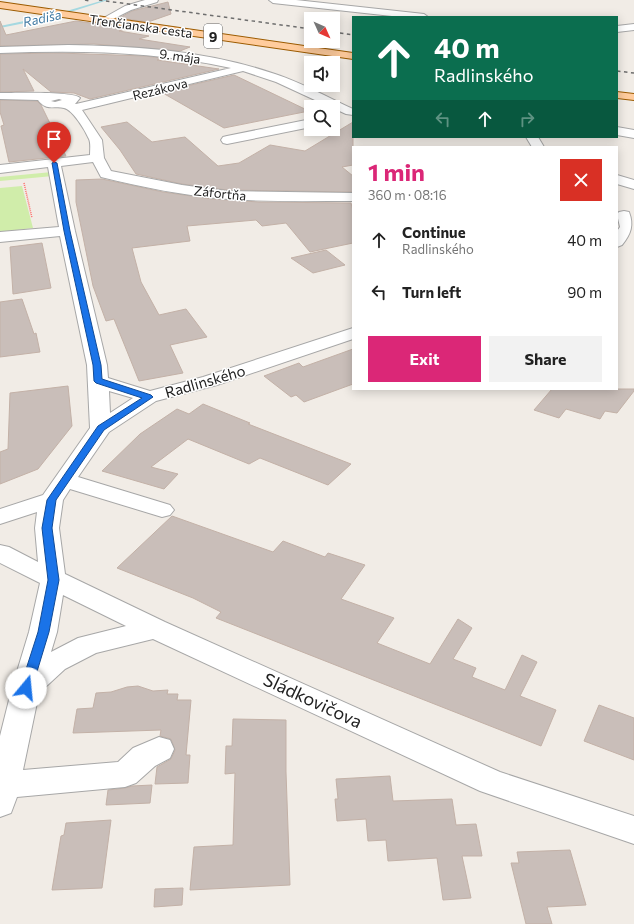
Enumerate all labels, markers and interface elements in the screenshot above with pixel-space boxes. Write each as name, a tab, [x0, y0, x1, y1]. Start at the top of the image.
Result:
water label: Radiša	[21, 6, 63, 30]
street label: Trenčianska cesta	[88, 11, 194, 41]
north arrow	[304, 12, 340, 48]
map controls	[304, 12, 340, 136]
road number: 9	[204, 24, 222, 48]
text: 40 m	[434, 30, 500, 64]
icon: ahead	[368, 32, 420, 84]
street label: 9. mája	[158, 45, 202, 67]
button: sound	[304, 56, 340, 92]
text: Radlinského	[434, 64, 533, 86]
street label: Rezákova	[131, 74, 189, 104]
button: search	[304, 100, 340, 136]
icon: left	[432, 108, 454, 130]
icon: ahead	[474, 108, 496, 130]
icon: right	[516, 108, 538, 130]
pin	[37, 122, 71, 163]
icon: arrive	[43, 128, 65, 150]
text: 1 min	[368, 157, 425, 186]
button: close	[560, 159, 602, 201]
street label: Záfortňa	[193, 182, 247, 204]
text: 360 m · 08:16	[368, 187, 447, 203]
text: Continue	[402, 223, 466, 241]
icon: ahead	[368, 229, 390, 251]
text: 40 m	[567, 231, 602, 249]
text: Radlinského	[402, 241, 474, 257]
icon: left	[368, 281, 390, 303]
text: Turn left	[402, 283, 461, 301]
text: 90 m	[567, 283, 602, 301]
button: Exit	[368, 336, 481, 382]
button: Share	[489, 336, 602, 382]
street label: Radlinského	[163, 361, 247, 401]
position arrow	[5, 667, 47, 709]
street label: Sládkovičova	[260, 668, 366, 732]

